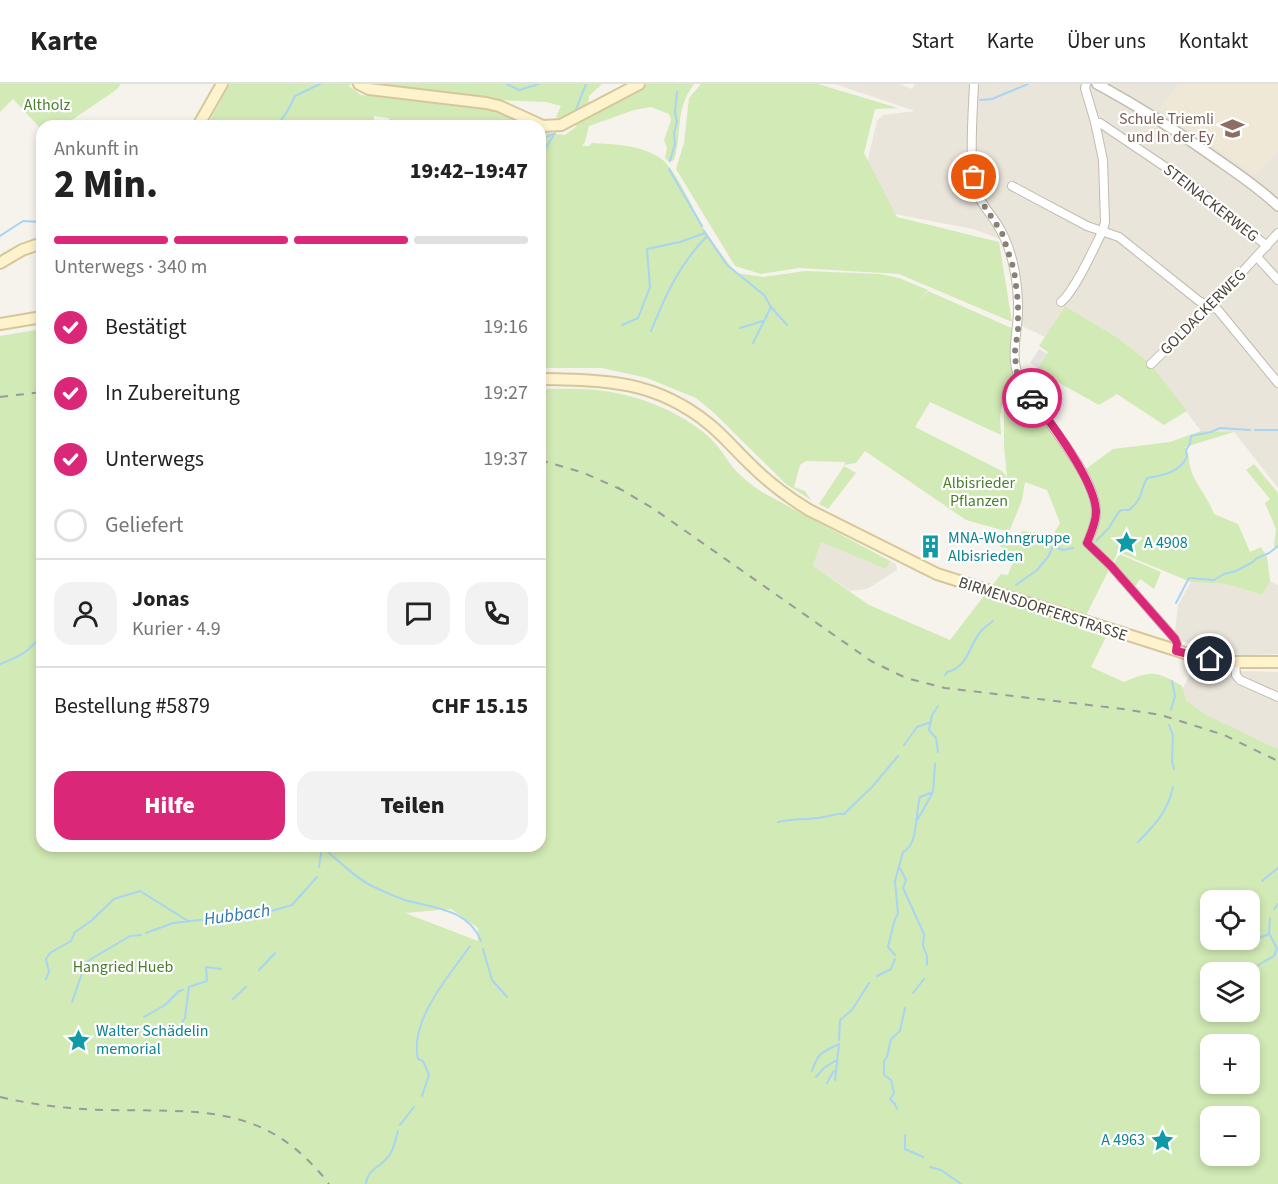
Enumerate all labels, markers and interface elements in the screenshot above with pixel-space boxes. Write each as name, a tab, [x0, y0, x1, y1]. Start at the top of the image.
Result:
text: Karte	[30, 21, 98, 61]
text: Start	[911, 26, 954, 56]
text: Karte	[987, 26, 1034, 56]
text: Über uns	[1067, 26, 1146, 56]
text: Kontakt	[1179, 26, 1248, 56]
park label: Altholz	[24, 94, 70, 116]
place label: Schule Triemli und In der Ey	[1119, 108, 1215, 148]
school or university icon: Schule Triemli und In der Ey	[1219, 115, 1245, 141]
text: Ankunft in	[54, 135, 139, 163]
pin	[948, 151, 999, 202]
text: 19:42–19:47	[410, 155, 528, 187]
text: 2 Min.	[54, 157, 158, 213]
street label: STEINACKERWEG	[1159, 159, 1263, 247]
icon: bag	[957, 160, 990, 193]
text: Unterwegs · 340 m	[54, 253, 207, 281]
street label: GOLDACKERWEG	[1155, 264, 1251, 360]
icon: check	[54, 311, 87, 344]
text: Bestätigt	[105, 311, 187, 343]
text: 19:16	[483, 313, 528, 341]
courier	[1002, 368, 1062, 428]
icon: check	[54, 377, 87, 410]
text: In Zubereitung	[105, 377, 240, 409]
text: 19:27	[483, 379, 528, 407]
icon: car	[1016, 382, 1049, 415]
icon: check	[54, 443, 87, 476]
text: Unterwegs	[105, 443, 204, 475]
text: 19:37	[483, 445, 528, 473]
park label: Albisrieder Pflanzen	[943, 472, 1015, 512]
text: Geliefert	[105, 509, 184, 541]
place label: MNA-Wohngruppe Albisrieden	[948, 527, 1070, 567]
place icon: A 4908	[1113, 530, 1139, 556]
place label: A 4908	[1144, 532, 1188, 554]
building icon: MNA-Wohngruppe Albisrieden	[917, 534, 943, 560]
street label: BIRMENSDORFERSTRASSE	[956, 571, 1130, 647]
button: person	[54, 582, 117, 645]
button: chat	[387, 582, 450, 645]
button: phone	[465, 582, 528, 645]
text: Jonas	[132, 583, 189, 615]
text: Kurier · 4.9	[132, 615, 221, 643]
pin	[1184, 633, 1235, 684]
icon: home	[1193, 642, 1226, 675]
text: Bestellung #5879	[54, 690, 210, 722]
text: CHF 15.15	[431, 690, 528, 722]
button: Hilfe	[54, 771, 285, 840]
button: Teilen	[297, 771, 528, 840]
map controls	[1200, 890, 1260, 1166]
button: locate	[1200, 890, 1260, 950]
water label: Hubbach	[202, 898, 272, 932]
park label: Hangried Hueb	[73, 956, 174, 978]
button: layers	[1200, 962, 1260, 1022]
place label: Walter Schädelin memorial	[96, 1020, 209, 1060]
place icon: Walter Schädelin memorial	[65, 1027, 91, 1053]
button: +	[1200, 1034, 1260, 1094]
button: −	[1200, 1106, 1260, 1166]
place icon: A 4963	[1150, 1127, 1176, 1153]
place label: A 4963	[1101, 1129, 1145, 1151]

